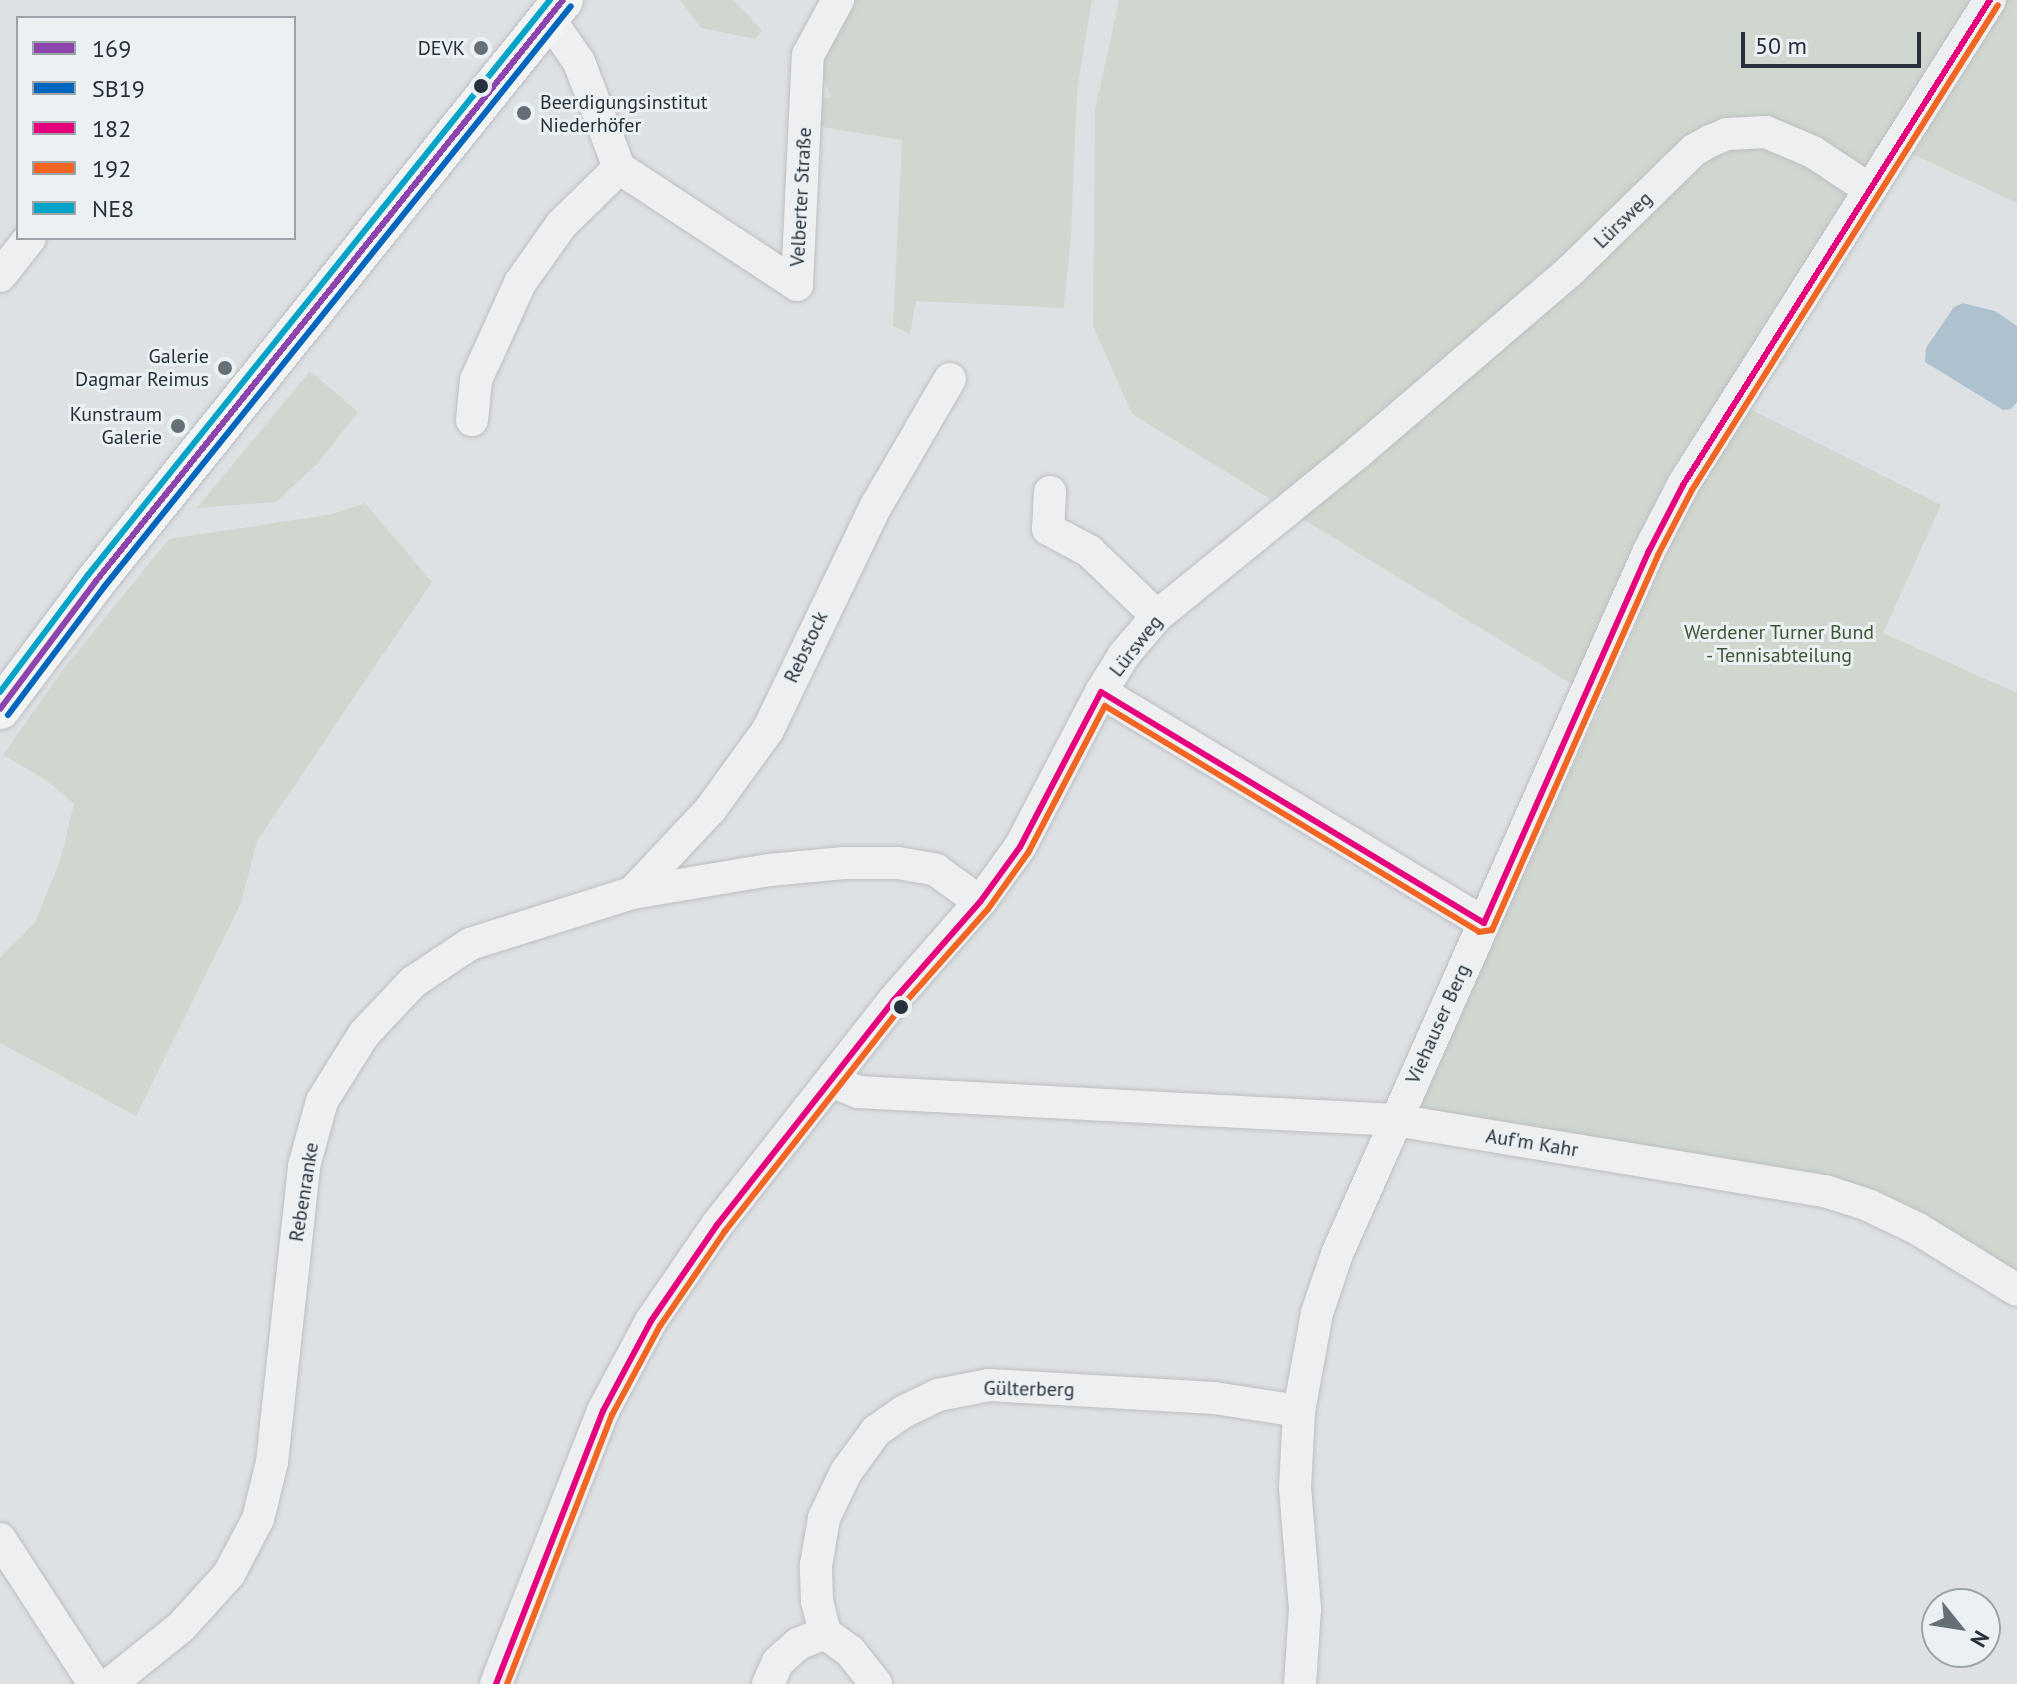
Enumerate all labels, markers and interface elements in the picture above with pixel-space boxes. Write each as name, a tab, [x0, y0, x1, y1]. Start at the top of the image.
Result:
legend	[16, 16, 296, 240]
scale bar	[1745, 16, 1925, 66]
text: 50 m	[1755, 30, 1807, 61]
text: 169	[92, 33, 131, 64]
place label: DEVK	[418, 36, 465, 60]
marker: DEVK	[472, 39, 490, 57]
text: SB19	[92, 73, 145, 104]
unlabelled marker	[473, 78, 489, 94]
place label: Beerdigungsinstitut Niederhöfer	[540, 90, 708, 137]
marker: Beerdigungsinstitut Niederhöfer	[515, 104, 533, 122]
text: 182	[92, 113, 131, 144]
street label: Velberter Straße	[785, 127, 817, 267]
text: 192	[92, 153, 131, 184]
street label: Lürsweg	[1589, 187, 1657, 253]
text: NE8	[92, 193, 134, 224]
place label: Galerie Dagmar Reimus	[75, 344, 209, 391]
marker: Galerie Dagmar Reimus	[216, 359, 234, 377]
place label: Kunstraum Galerie	[70, 402, 162, 449]
marker: Kunstraum Galerie	[169, 417, 187, 435]
street label: Rebstock	[779, 607, 833, 687]
street label: Lürsweg	[1105, 610, 1167, 682]
park label: Werdener Turner Bund - Tennisabteilung	[1684, 621, 1874, 668]
street label: Viehauser Berg	[1401, 960, 1475, 1088]
unlabelled marker	[893, 999, 909, 1015]
street label: Auf'm Kahr	[1484, 1124, 1580, 1162]
street label: Rebenranke	[284, 1141, 324, 1243]
street label: Gülterberg	[983, 1376, 1075, 1402]
north arrow	[1921, 1588, 2001, 1668]
text: N	[1964, 1626, 1996, 1652]

